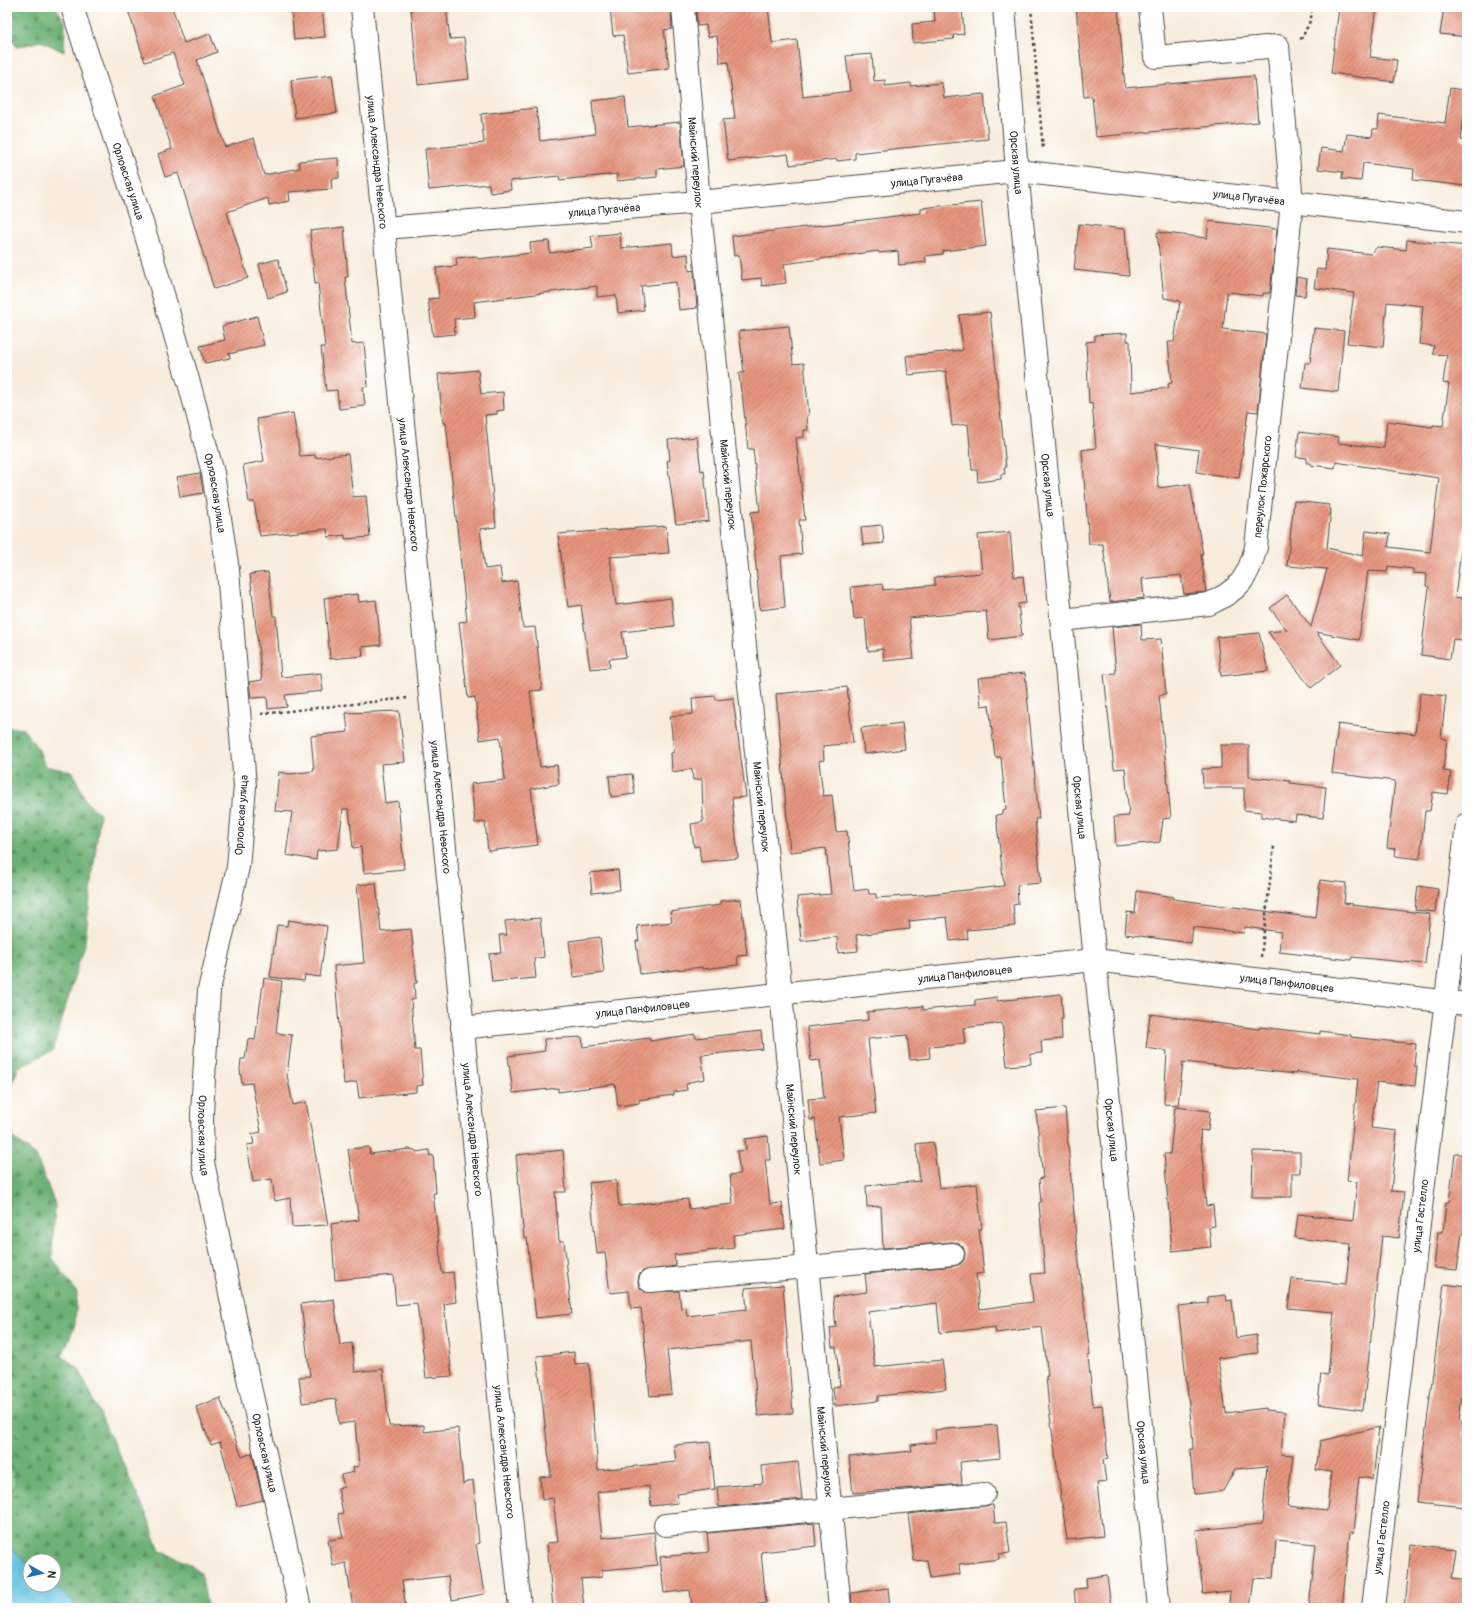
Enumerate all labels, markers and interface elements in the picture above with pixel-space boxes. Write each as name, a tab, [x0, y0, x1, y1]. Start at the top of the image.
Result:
street label: улица Александра Невского	[364, 94, 390, 230]
street label: Майнский переулок	[685, 116, 706, 209]
street label: Орская улица	[1007, 130, 1025, 195]
street label: Орловская улица	[109, 141, 147, 222]
street label: улица Пугачёва	[889, 170, 963, 190]
street label: улица Пугачёва	[1211, 187, 1285, 208]
street label: улица Пугачёва	[567, 201, 641, 220]
street label: улица Александра Невского	[395, 416, 422, 552]
street label: переулок Пожарского	[1251, 435, 1275, 539]
street label: Майнский переулок	[717, 439, 739, 531]
street label: Орловская улица	[201, 452, 228, 534]
street label: Орская улица	[1038, 453, 1057, 517]
street label: улица Александра Невского	[427, 739, 454, 875]
street label: Майнский переулок	[750, 761, 772, 854]
street label: Орловская улица	[232, 774, 251, 856]
street label: Орская улица	[1070, 775, 1089, 840]
street label: улица Панфиловцев	[916, 963, 1013, 986]
street label: улица Панфиловцев	[1238, 971, 1335, 995]
street label: улица Панфиловцев	[594, 998, 691, 1021]
street label: улица Александра Невского	[459, 1061, 485, 1197]
street label: Майнский переулок	[783, 1083, 804, 1176]
street label: Орловская улица	[195, 1095, 212, 1177]
street label: Орская улица	[1102, 1098, 1121, 1162]
street label: улица Гастелло	[1410, 1178, 1431, 1254]
street label: улица Александра Невского	[491, 1384, 517, 1519]
street label: Майнский переулок	[814, 1406, 835, 1499]
street label: Орловская улица	[249, 1412, 280, 1494]
street label: Орская улица	[1134, 1420, 1153, 1485]
street label: улица Гастелло	[1371, 1500, 1393, 1576]
north arrow	[22, 1553, 62, 1593]
text: N	[44, 1570, 58, 1579]

